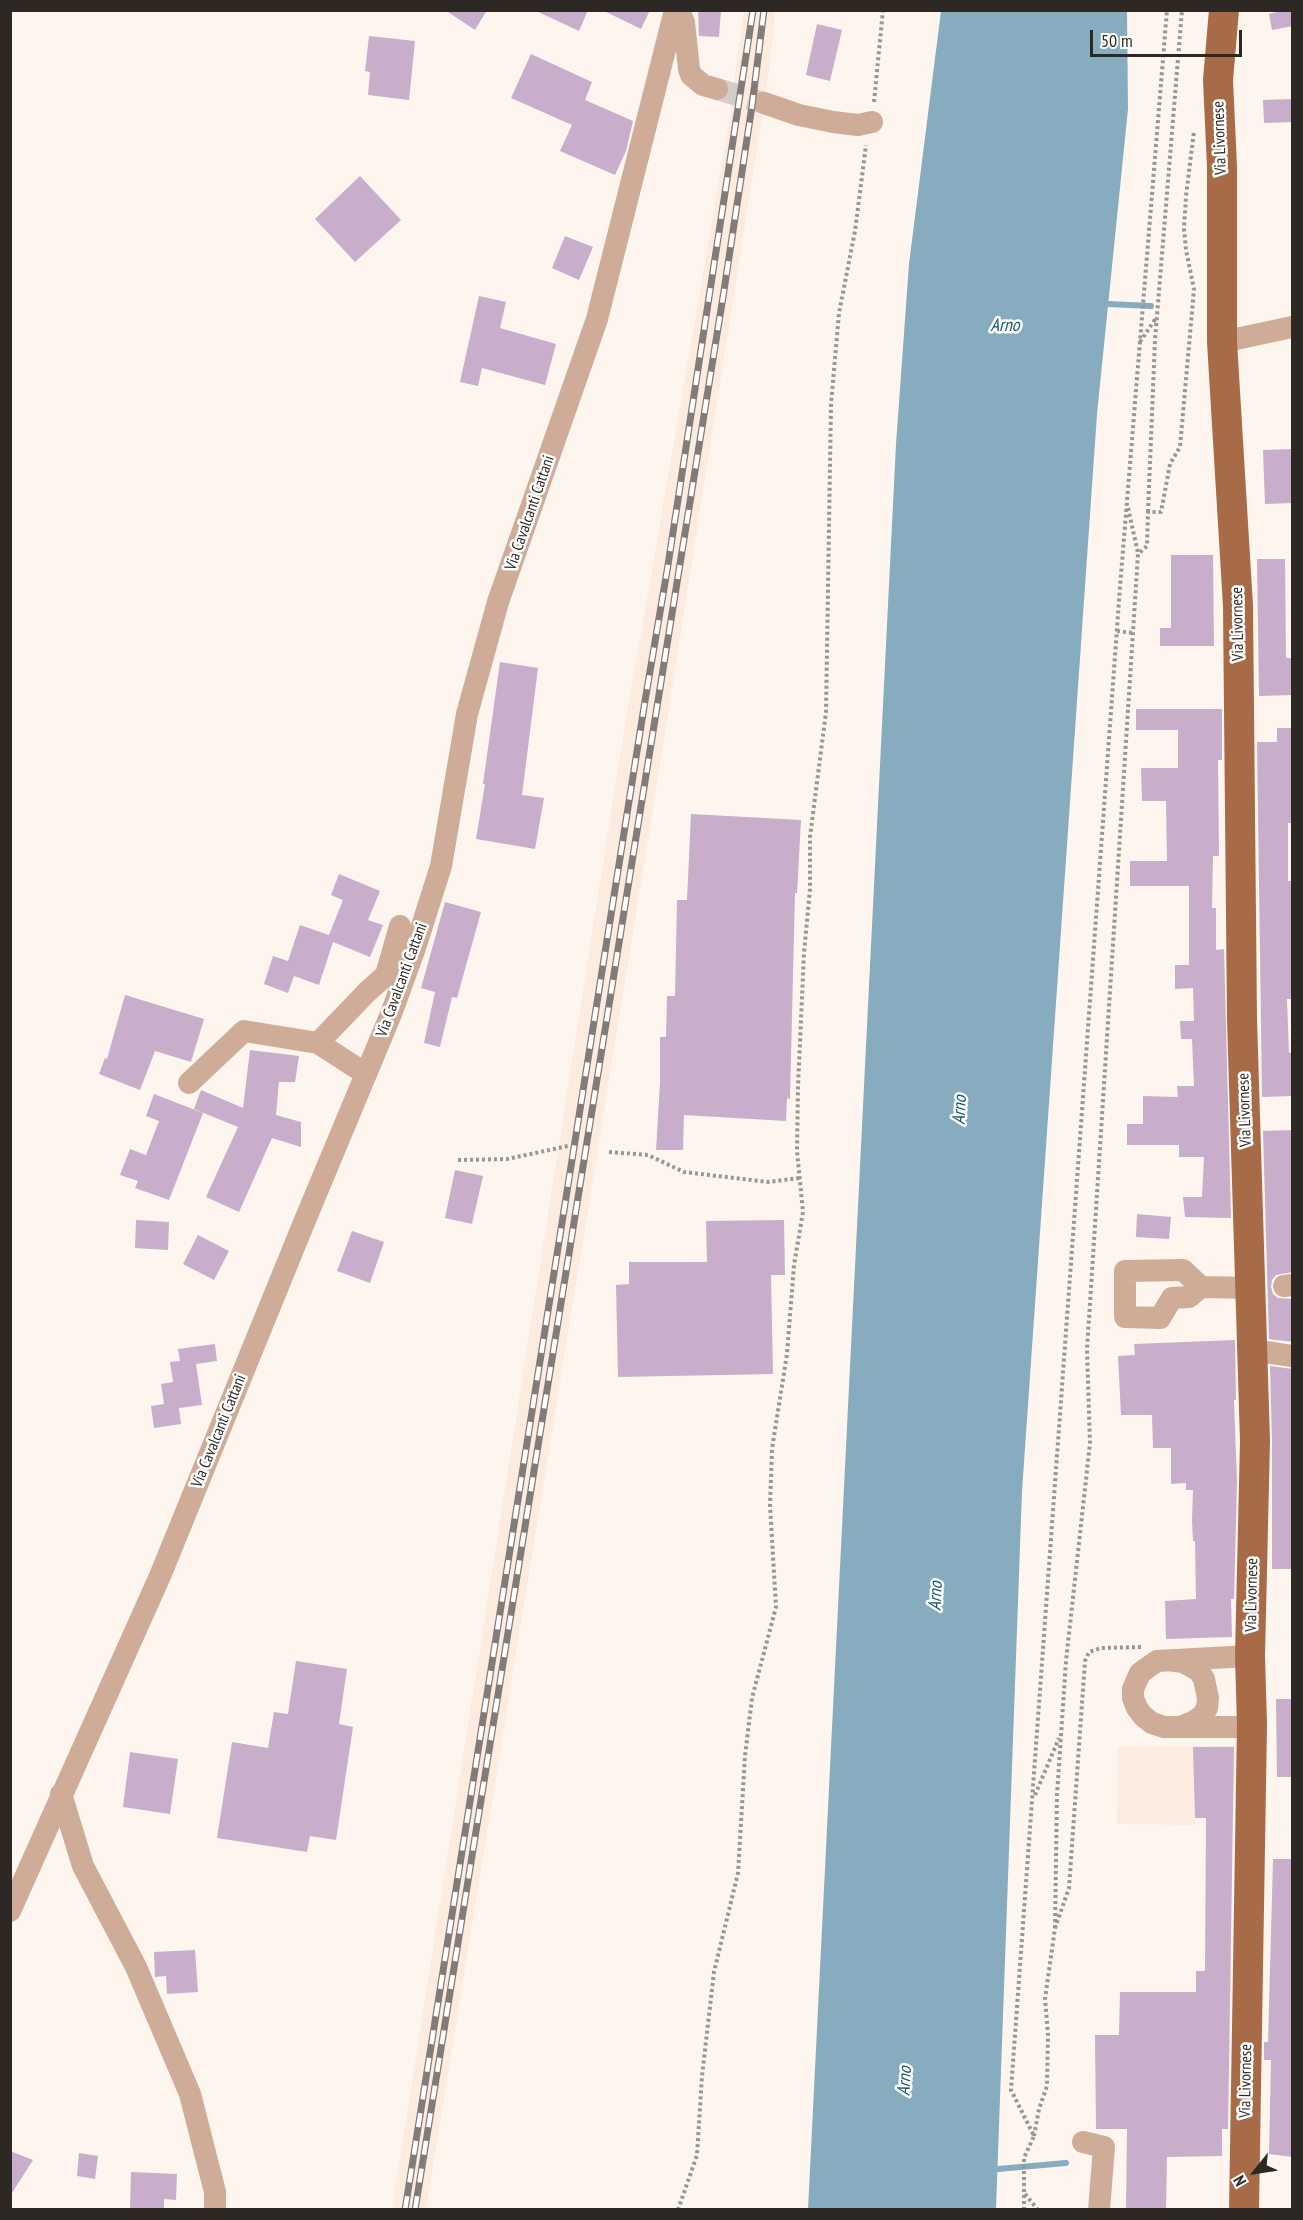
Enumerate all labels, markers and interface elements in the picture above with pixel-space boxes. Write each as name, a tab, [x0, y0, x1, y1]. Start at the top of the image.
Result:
scale bar	[1093, 18, 1244, 56]
text: 50 m	[1101, 29, 1133, 52]
street label: Via Livornese	[1209, 101, 1231, 175]
water label: Arno	[990, 315, 1020, 337]
street label: Via Cavalcanti Cattani	[501, 453, 559, 573]
street label: Via Livornese	[1228, 587, 1248, 661]
street label: Via Cavalcanti Cattani	[372, 920, 432, 1040]
street label: Via Livornese	[1234, 1073, 1256, 1147]
water label: Arno	[948, 1095, 972, 1125]
street label: Via Cavalcanti Cattani	[188, 1372, 250, 1490]
street label: Via Livornese	[1242, 1558, 1262, 1632]
water label: Arno	[924, 1581, 948, 1611]
street label: Via Livornese	[1236, 2044, 1256, 2118]
water label: Arno	[893, 2066, 917, 2096]
north arrow	[1225, 2142, 1285, 2202]
text: N	[1229, 2172, 1250, 2190]

